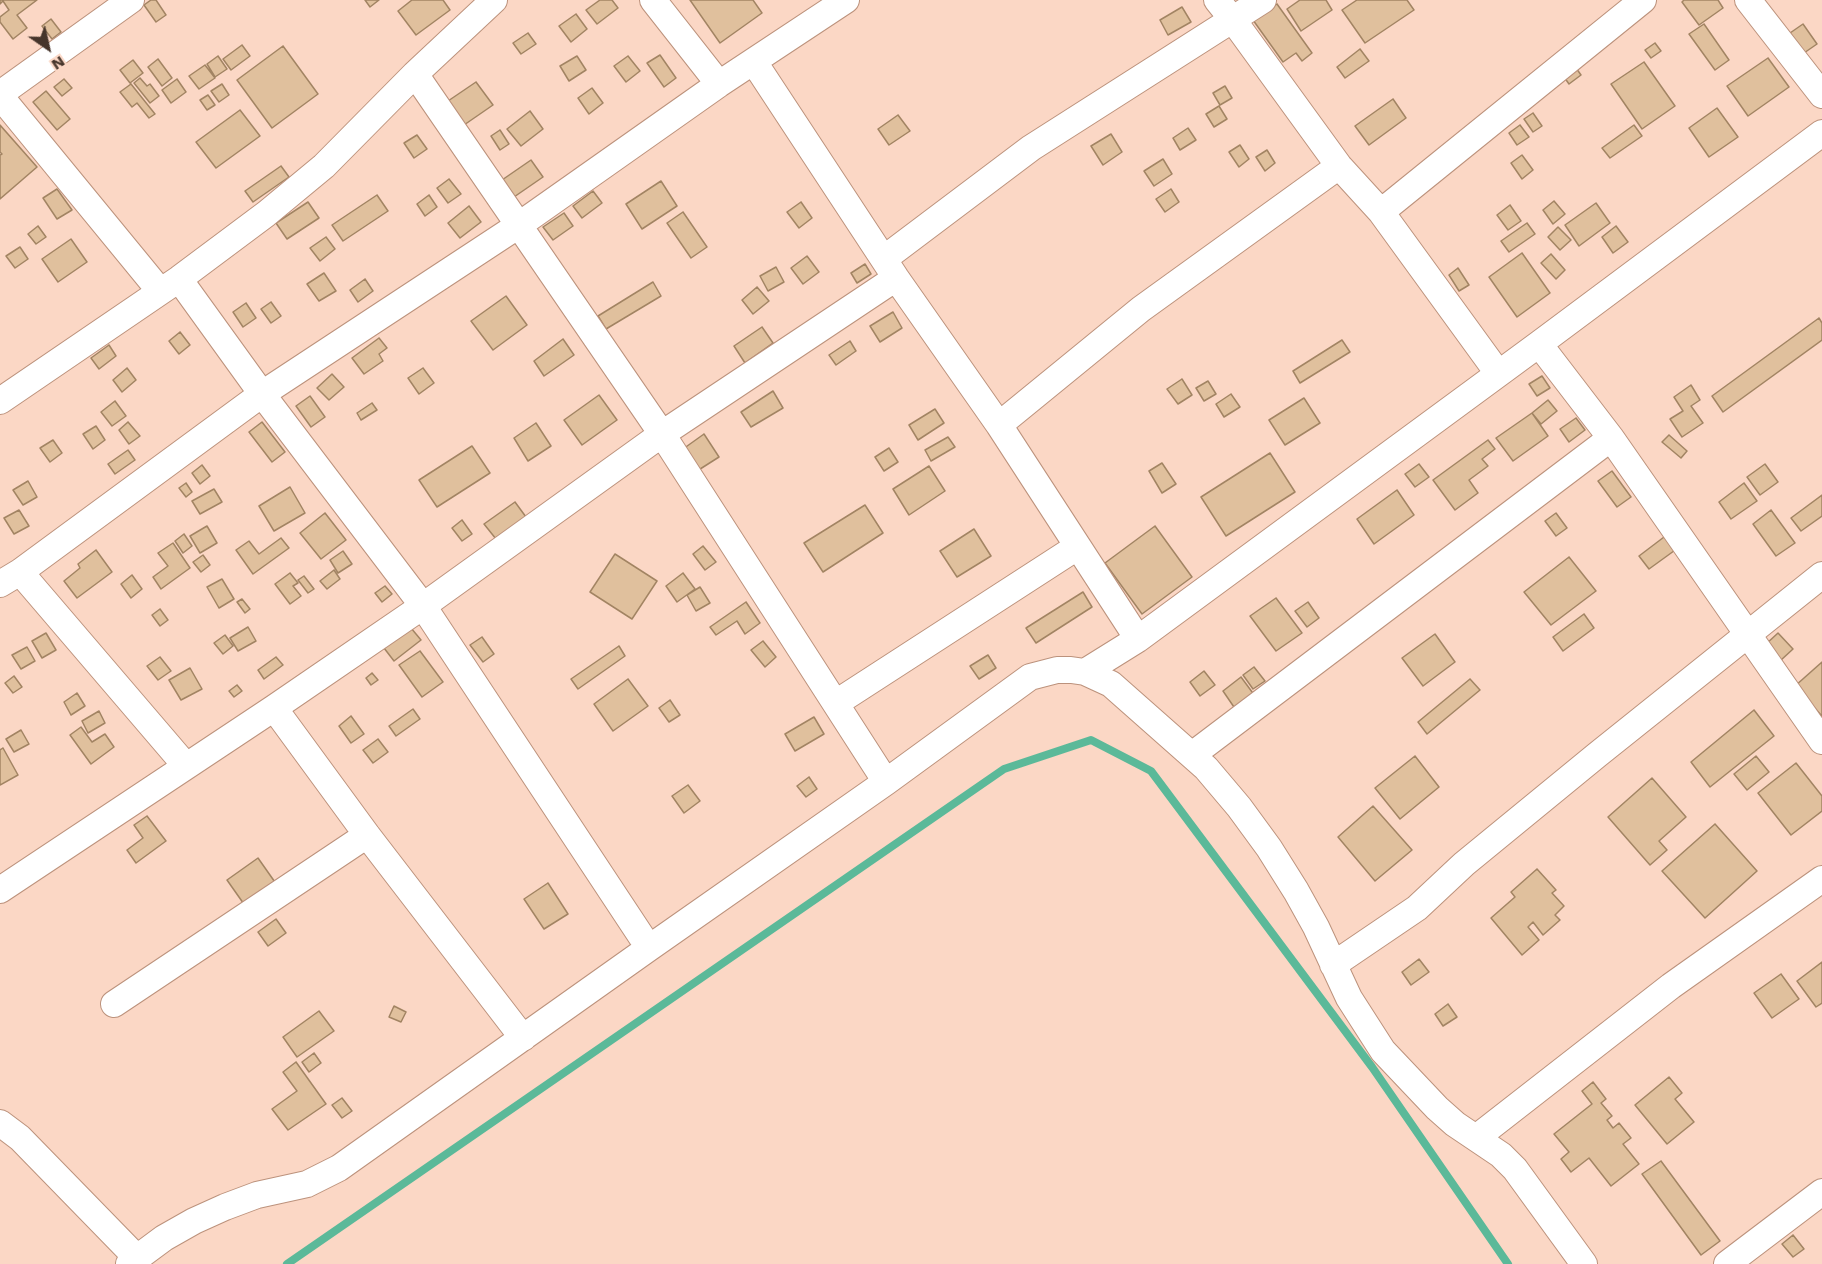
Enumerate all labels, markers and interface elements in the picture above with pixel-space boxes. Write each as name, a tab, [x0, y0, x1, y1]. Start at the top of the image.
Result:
north arrow	[18, 18, 78, 78]
text: N	[48, 52, 69, 75]

